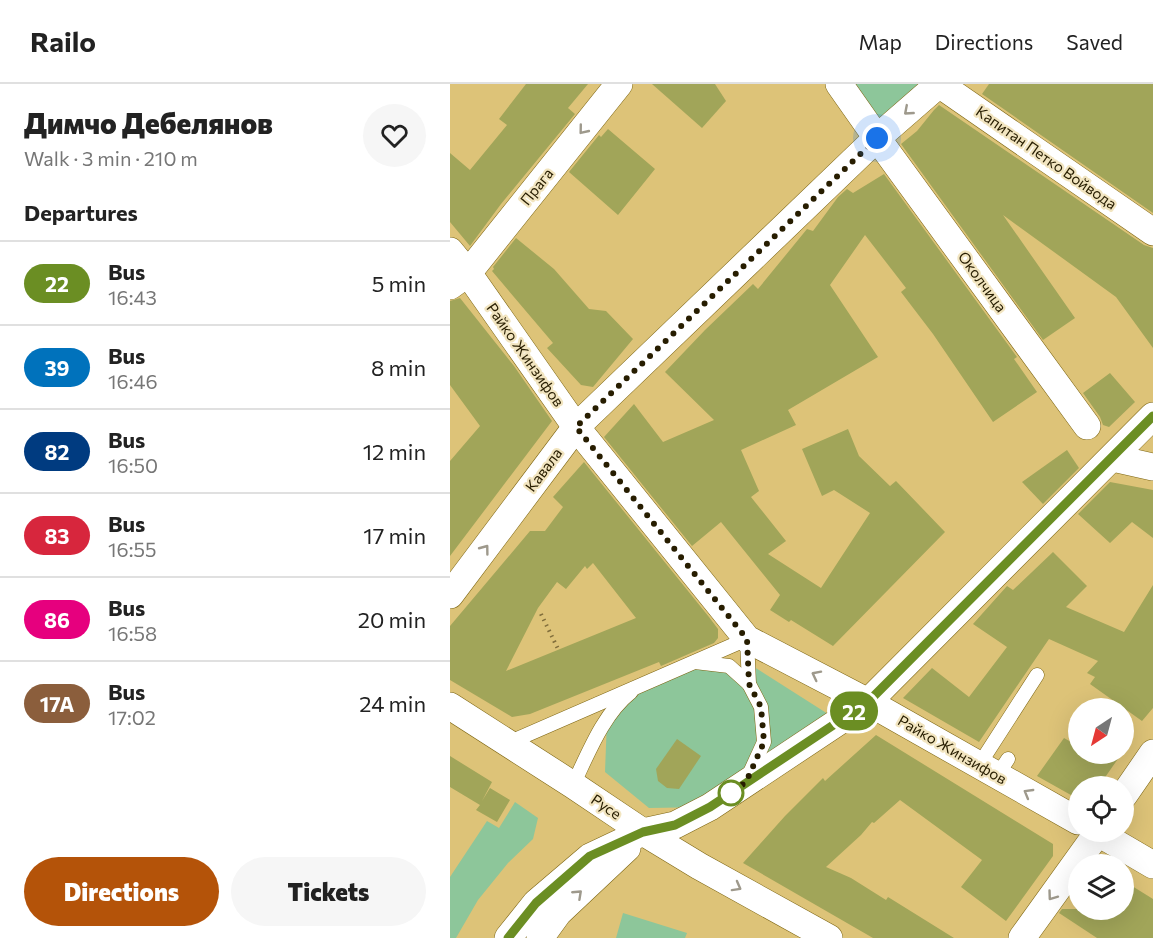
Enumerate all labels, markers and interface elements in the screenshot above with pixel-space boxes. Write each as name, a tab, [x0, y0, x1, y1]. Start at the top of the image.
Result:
text: Railo	[30, 24, 96, 58]
text: Map	[859, 29, 902, 54]
text: Directions	[935, 29, 1033, 54]
text: Saved	[1066, 29, 1123, 54]
street label: Капитан Петко Войвода	[973, 102, 1120, 213]
button: heart	[363, 104, 426, 167]
one-way arrow	[904, 104, 915, 115]
text: Димчо Дебелянов	[24, 106, 273, 140]
one-way arrow	[579, 123, 590, 134]
your location	[862, 123, 892, 153]
text: Walk · 3 min · 210 m	[24, 146, 198, 170]
street label: Прага	[516, 164, 556, 208]
text: Departures	[24, 199, 138, 226]
street label: Околчица	[955, 248, 1011, 315]
text: Bus	[108, 258, 145, 285]
text: 5 min	[372, 270, 426, 297]
text: 22	[45, 271, 69, 296]
text: 16:43	[108, 285, 157, 309]
street label: Райко Жинзифов	[483, 299, 568, 410]
text: Bus	[108, 342, 145, 369]
text: 8 min	[371, 354, 426, 381]
text: 39	[44, 355, 70, 380]
text: 16:46	[108, 369, 158, 393]
text: Bus	[108, 426, 145, 453]
text: 12 min	[363, 438, 426, 465]
text: 82	[45, 439, 69, 464]
street label: Кавала	[521, 444, 565, 495]
text: 16:50	[108, 453, 158, 477]
text: Bus	[108, 510, 145, 537]
text: 17 min	[363, 522, 426, 549]
text: 83	[44, 523, 70, 548]
text: 16:55	[108, 537, 156, 561]
one-way arrow	[478, 544, 489, 555]
text: Bus	[108, 594, 145, 621]
text: 20 min	[358, 606, 426, 633]
text: 86	[44, 607, 70, 632]
text: 16:58	[108, 621, 157, 645]
one-way arrow	[812, 671, 823, 682]
text: Bus	[108, 678, 145, 705]
text: 24 min	[359, 690, 426, 717]
text: 17А	[40, 691, 74, 716]
line badge: 22	[827, 692, 881, 730]
north arrow	[1068, 698, 1134, 764]
map controls	[1068, 698, 1134, 920]
text: 22	[842, 699, 866, 724]
text: 17:02	[108, 705, 156, 729]
street label: Райко Жинзифов	[895, 711, 1010, 788]
button: locate	[1068, 776, 1134, 842]
unlabelled marker	[718, 780, 744, 806]
one-way arrow	[1023, 788, 1034, 800]
street label: Русе	[588, 790, 625, 823]
button: layers	[1068, 854, 1134, 920]
button: Directions	[24, 857, 219, 926]
button: Tickets	[231, 857, 426, 926]
one-way arrow	[731, 879, 741, 891]
one-way arrow	[1048, 889, 1059, 900]
one-way arrow	[572, 890, 582, 901]

